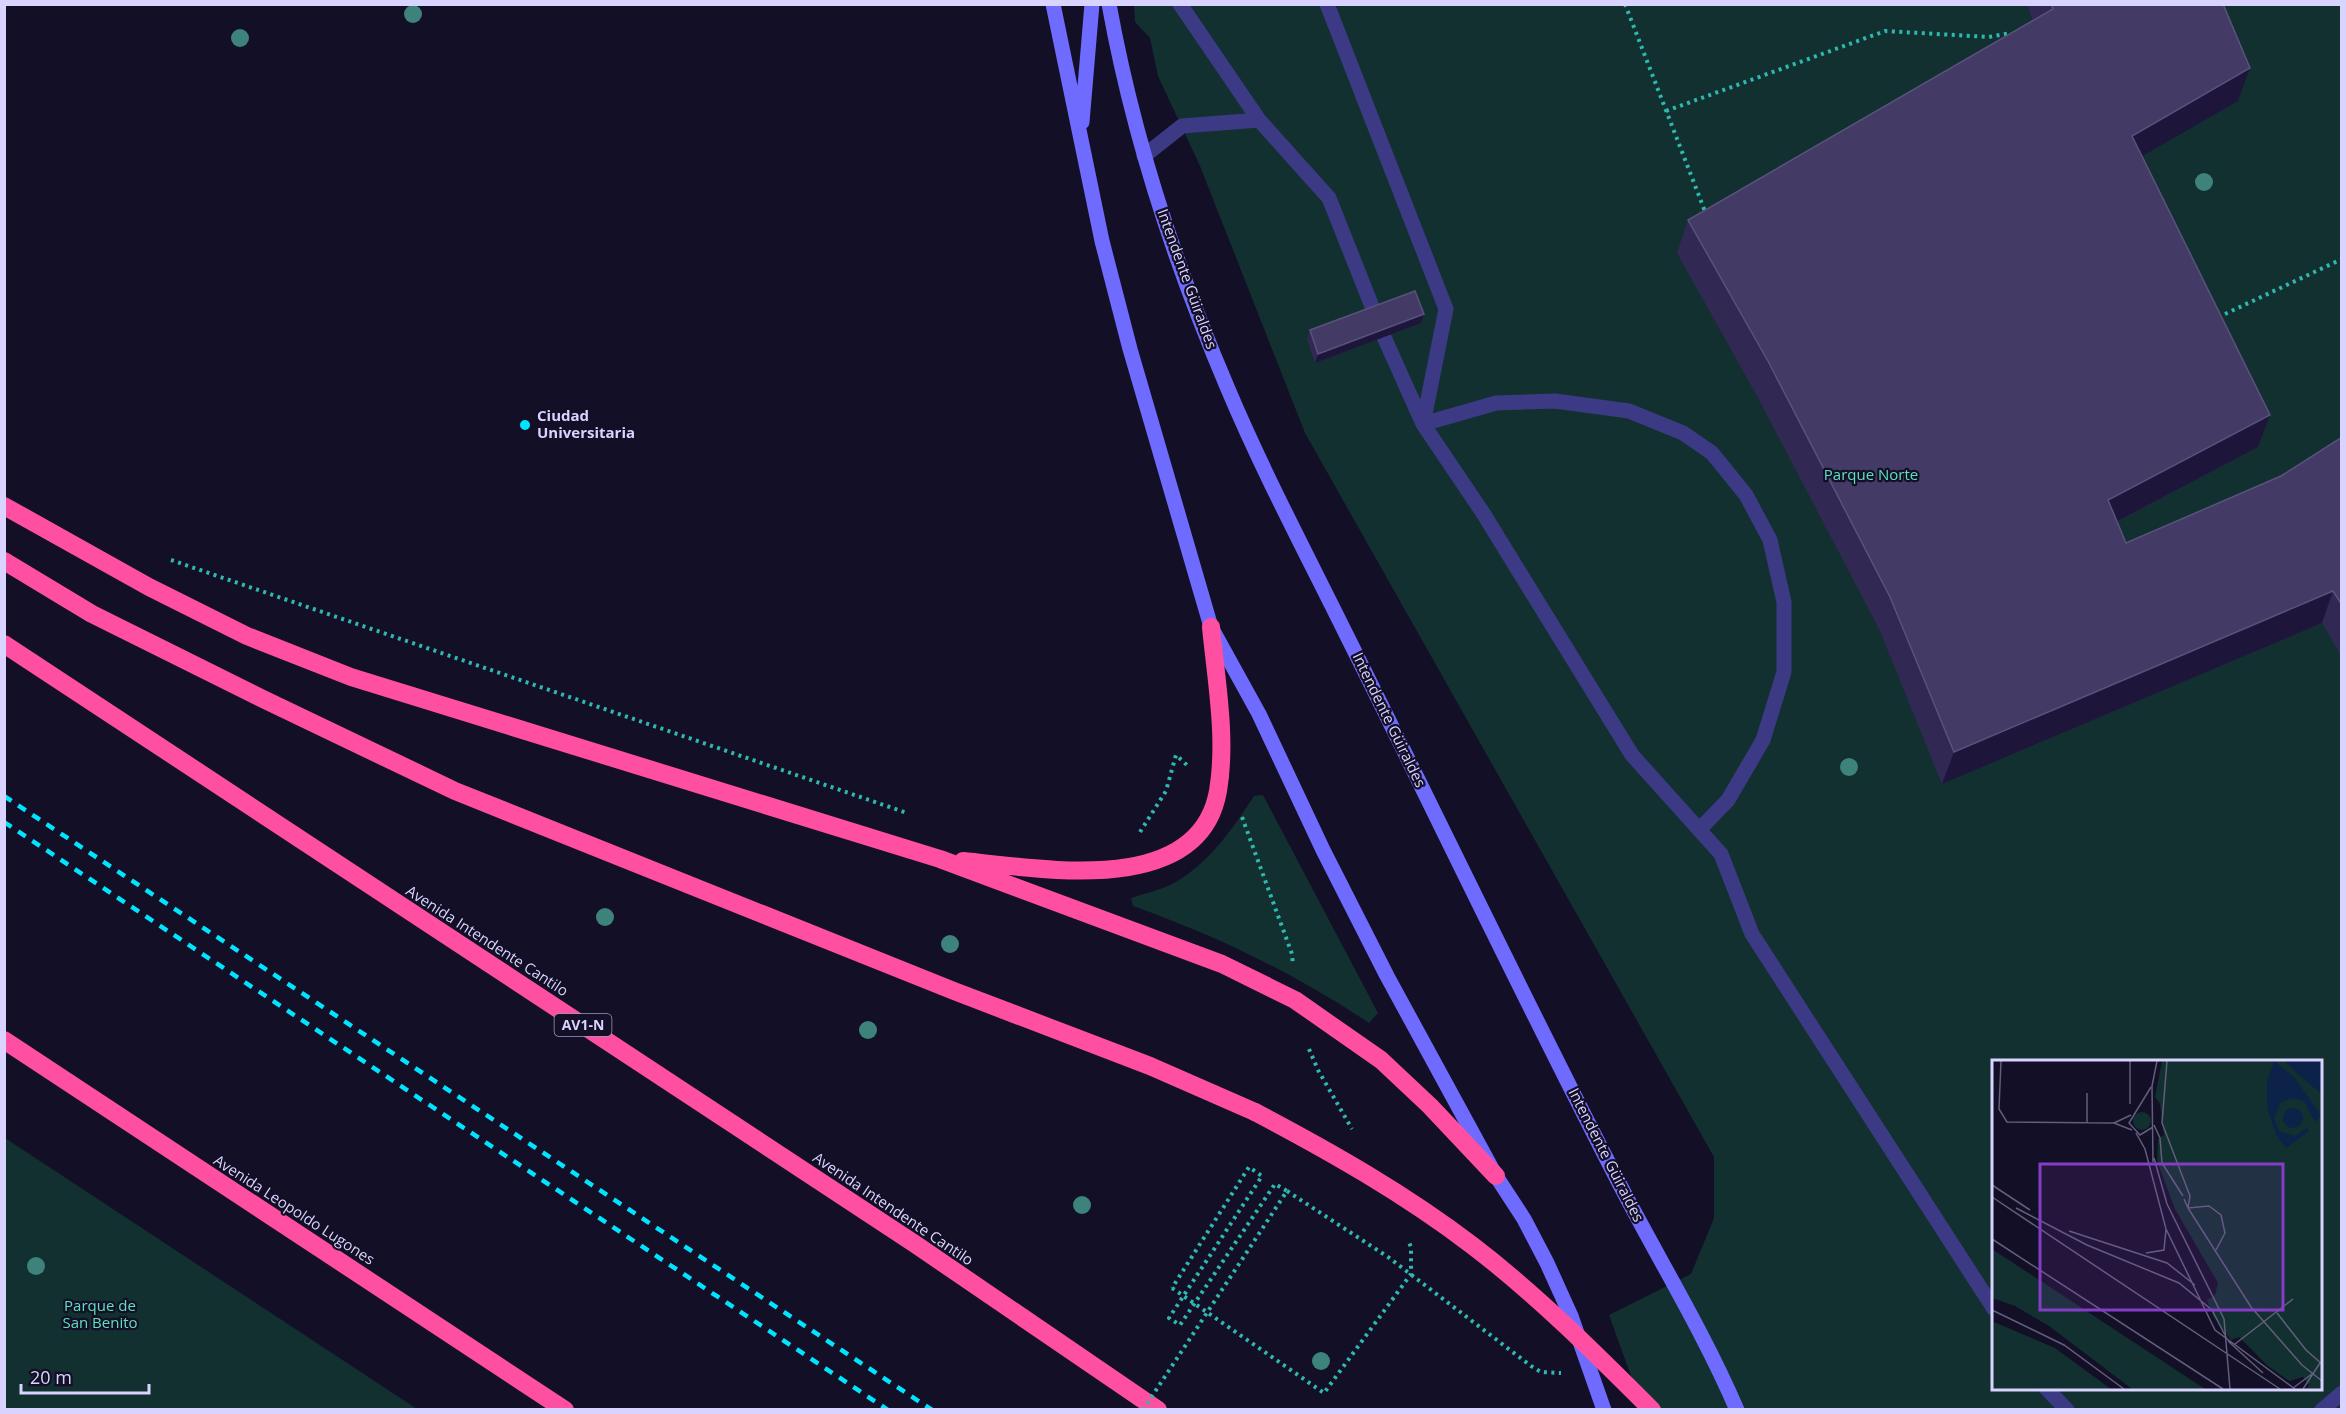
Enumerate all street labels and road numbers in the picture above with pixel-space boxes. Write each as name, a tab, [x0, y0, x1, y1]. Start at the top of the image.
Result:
street label: Intendente Güiraldes	[1153, 206, 1223, 351]
street label: Intendente Güiraldes	[1349, 649, 1431, 790]
street label: Avenida Intendente Cantilo	[403, 880, 572, 1000]
road number: AV1-N	[554, 1014, 612, 1036]
street label: Intendente Güiraldes	[1564, 1084, 1649, 1225]
street label: Avenida Intendente Cantilo	[809, 1147, 978, 1269]
street label: Avenida Leopoldo Lugones	[210, 1150, 379, 1269]

